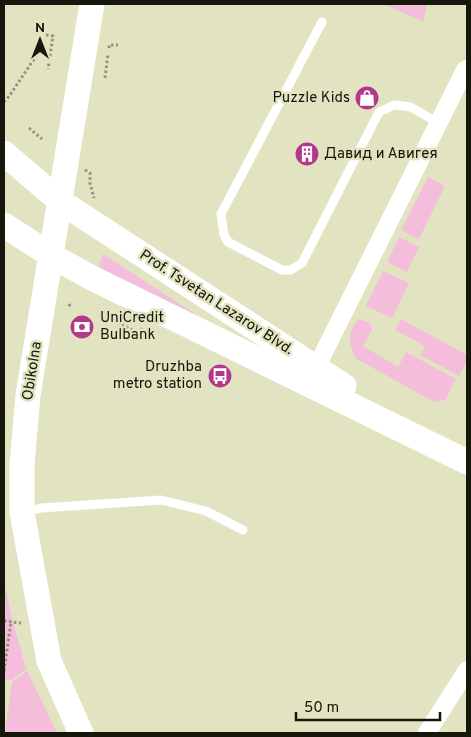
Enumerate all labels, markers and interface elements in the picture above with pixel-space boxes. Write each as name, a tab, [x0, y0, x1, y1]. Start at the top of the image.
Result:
north arrow	[15, 15, 65, 65]
text: N	[35, 20, 45, 37]
shop icon: Puzzle Kids	[354, 85, 380, 111]
place label: Puzzle Kids	[272, 89, 350, 108]
building icon: Давид и Авигея	[294, 141, 320, 167]
place label: Давид и Авигея	[324, 145, 438, 164]
street label: Prof. Tsvetan Lazarov Blvd.	[135, 246, 297, 360]
place label: UniCredit Bulbank	[100, 309, 164, 345]
bank icon: UniCredit Bulbank	[69, 314, 95, 340]
street label: Obikolna	[19, 340, 47, 402]
place label: Druzhba metro station	[113, 358, 202, 394]
bus stop icon: Druzhba metro station	[207, 363, 233, 389]
scale bar	[296, 690, 440, 722]
text: 50 m	[304, 699, 339, 718]

